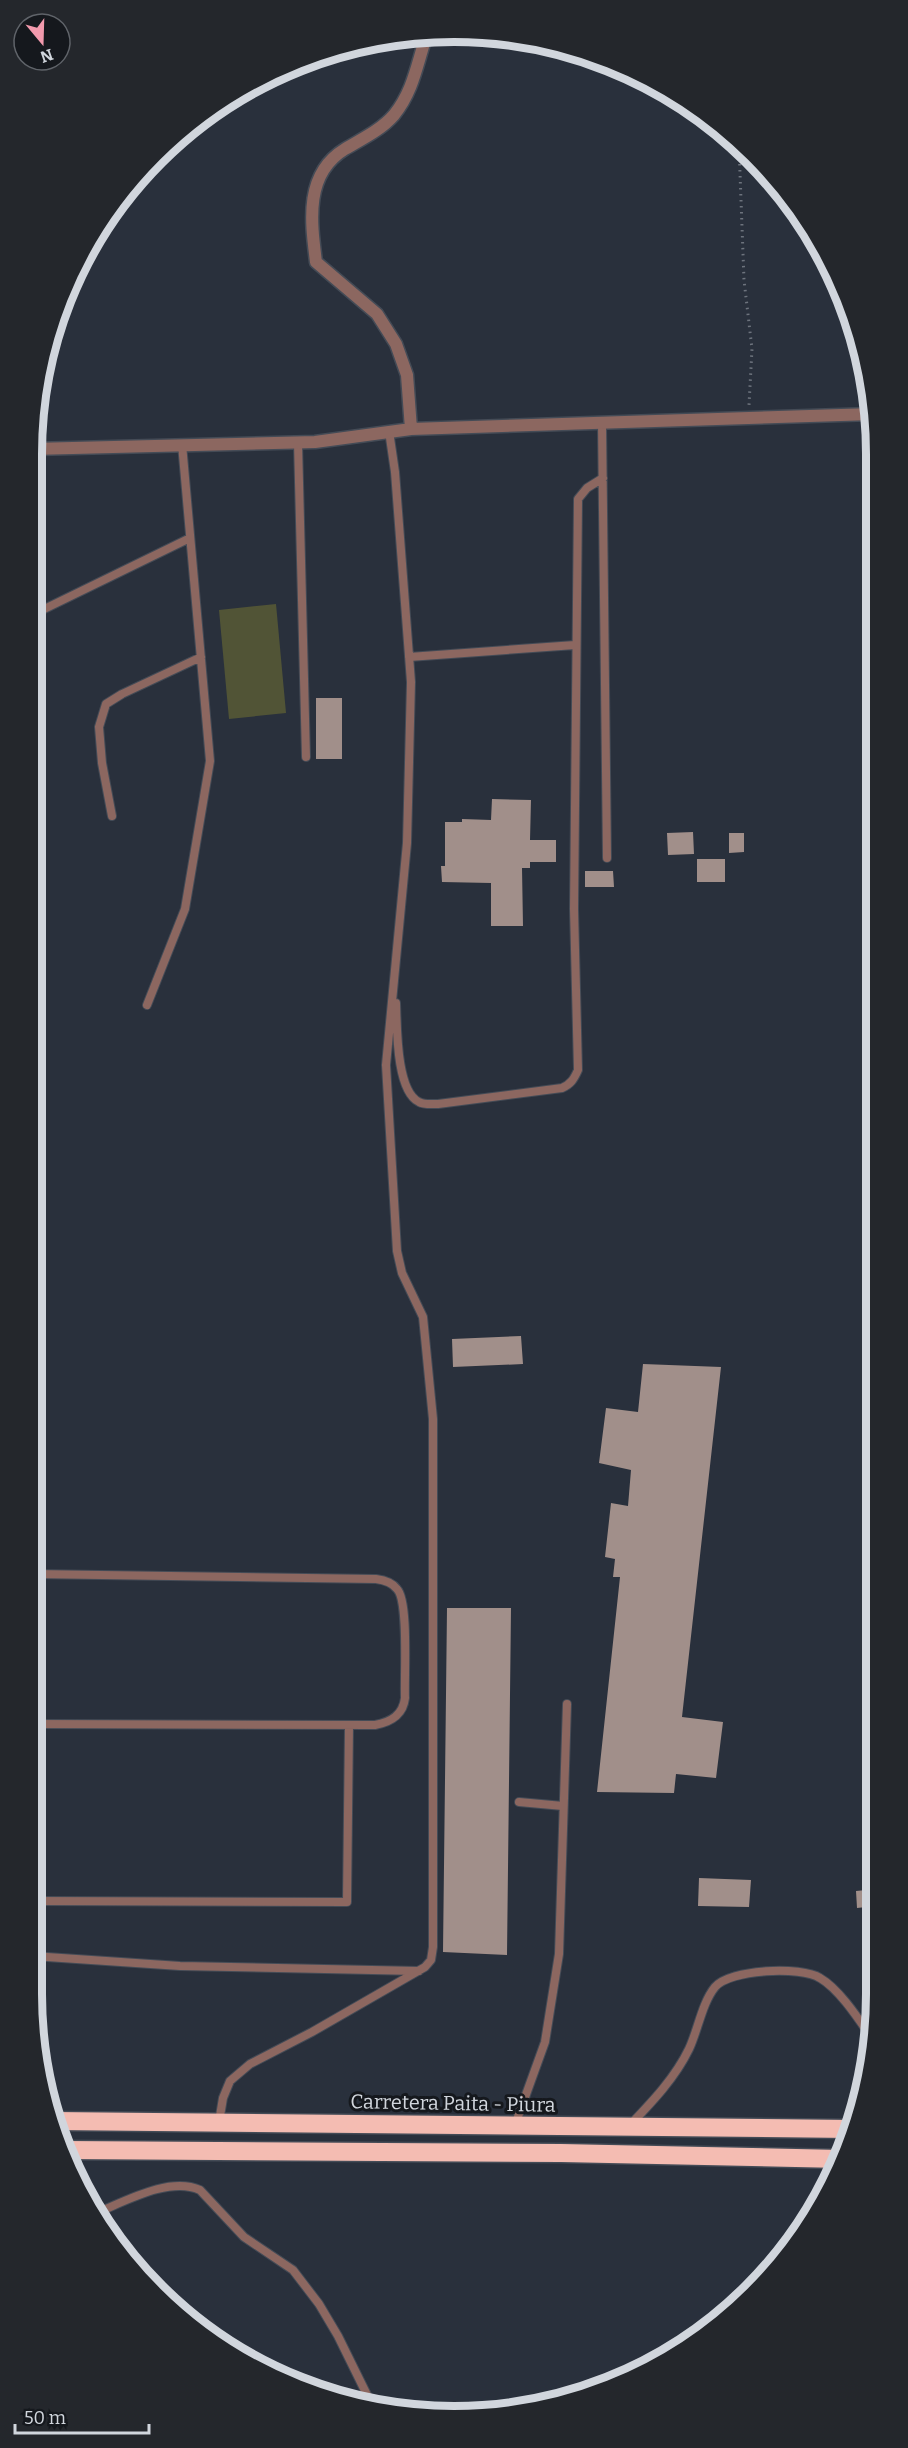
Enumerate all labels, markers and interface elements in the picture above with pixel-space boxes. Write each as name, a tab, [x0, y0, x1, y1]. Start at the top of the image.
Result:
north arrow	[12, 12, 72, 72]
text: N	[38, 45, 56, 67]
street label: Carretera Paita - Piura	[350, 2089, 556, 2117]
scale bar	[15, 2397, 148, 2435]
text: 50 m	[24, 2407, 66, 2429]

